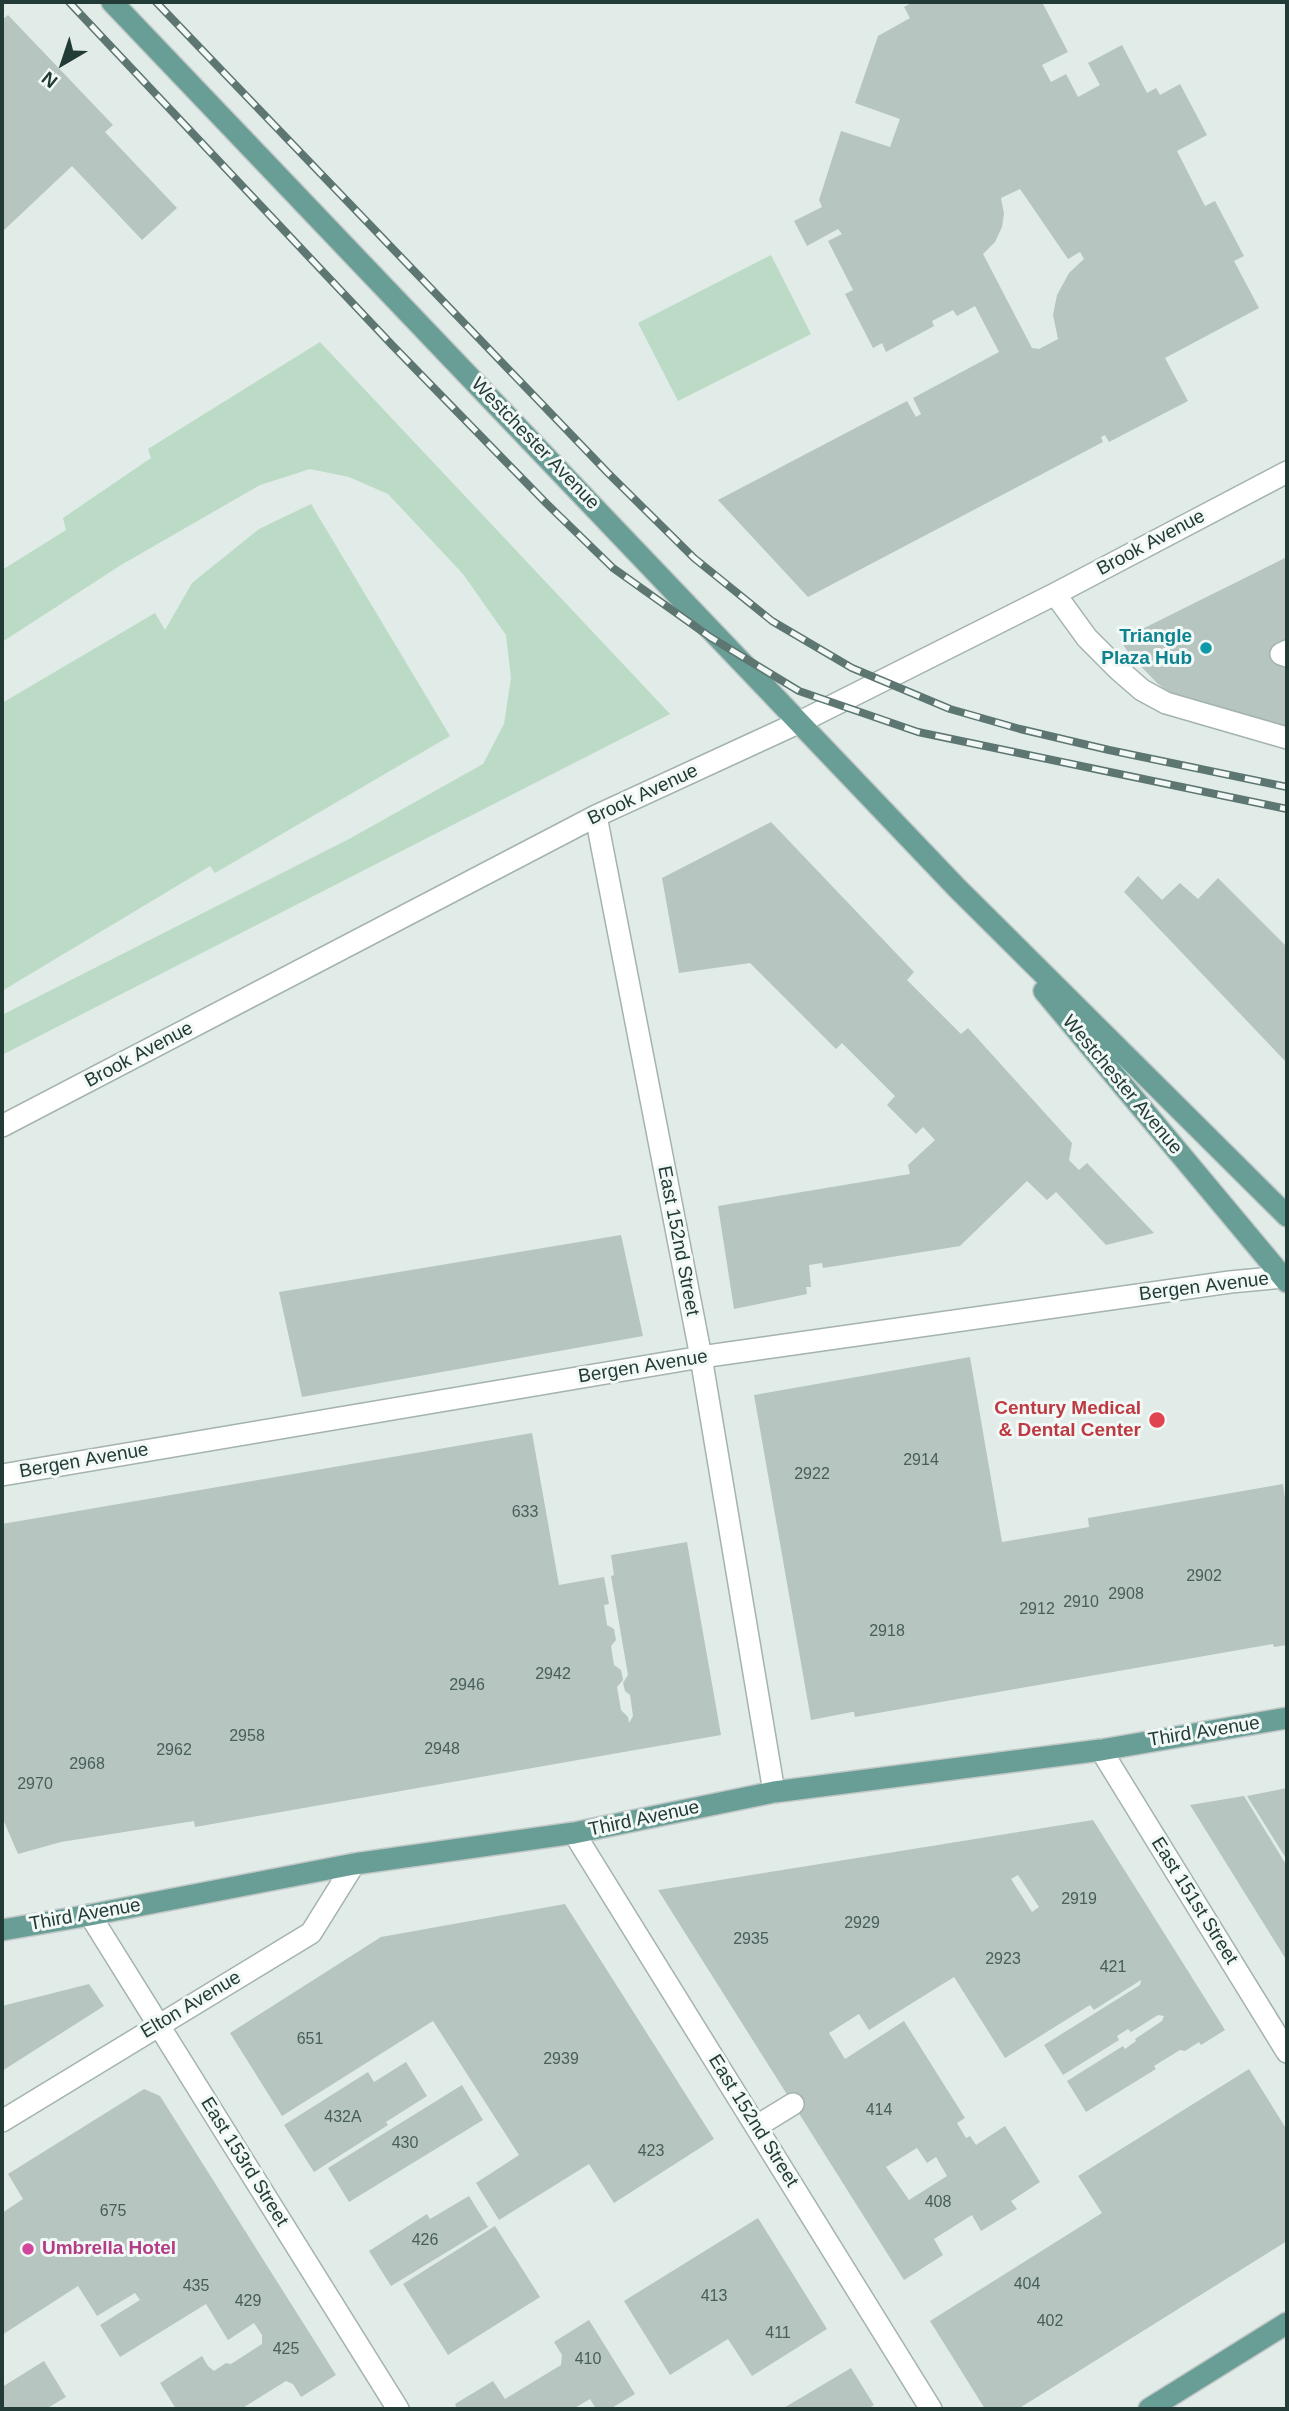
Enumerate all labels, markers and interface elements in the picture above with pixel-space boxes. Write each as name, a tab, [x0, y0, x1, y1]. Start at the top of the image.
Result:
north arrow	[28, 28, 98, 98]
text: N	[38, 67, 61, 92]
street label: Westchester Avenue	[466, 373, 604, 515]
street label: Brook Avenue	[1093, 505, 1209, 581]
place label: Triangle Plaza Hub	[1101, 626, 1192, 670]
marker: Triangle Plaza Hub	[1198, 640, 1214, 656]
street label: Brook Avenue	[584, 760, 702, 830]
street label: Westchester Avenue	[1057, 1011, 1187, 1159]
street label: Brook Avenue	[81, 1017, 197, 1093]
street label: East 152nd Street	[652, 1164, 704, 1318]
street label: Bergen Avenue	[1138, 1268, 1270, 1306]
street label: Bergen Avenue	[577, 1346, 709, 1388]
place label: Century Medical & Dental Center	[994, 1398, 1141, 1442]
marker: Century Medical & Dental Center	[1147, 1410, 1167, 1430]
street label: Bergen Avenue	[18, 1438, 150, 1484]
house number: 2914	[903, 1451, 939, 1471]
house number: 2922	[794, 1465, 830, 1485]
house number: 633	[512, 1503, 538, 1523]
house number: 2902	[1186, 1567, 1222, 1587]
house number: 2908	[1108, 1585, 1144, 1605]
house number: 2910	[1063, 1593, 1099, 1613]
house number: 2912	[1019, 1600, 1055, 1620]
house number: 2918	[869, 1622, 905, 1642]
house number: 2942	[535, 1665, 571, 1685]
house number: 2946	[449, 1676, 485, 1696]
street label: Third Avenue	[1147, 1712, 1261, 1752]
house number: 2958	[229, 1727, 265, 1747]
house number: 2948	[424, 1740, 460, 1760]
house number: 2962	[156, 1741, 192, 1761]
house number: 2968	[69, 1755, 105, 1775]
house number: 2970	[17, 1775, 53, 1795]
street label: Third Avenue	[587, 1796, 701, 1842]
street label: East 151st Street	[1146, 1833, 1242, 1969]
house number: 2919	[1061, 1890, 1097, 1910]
street label: Third Avenue	[28, 1894, 142, 1936]
house number: 2929	[844, 1914, 880, 1934]
house number: 2935	[733, 1930, 769, 1950]
house number: 2923	[985, 1950, 1021, 1970]
house number: 421	[1100, 1958, 1126, 1978]
street label: Elton Avenue	[137, 1966, 245, 2044]
house number: 651	[297, 2030, 323, 2050]
house number: 2939	[543, 2050, 579, 2070]
street label: East 152nd Street	[703, 2050, 803, 2192]
street label: East 153rd Street	[195, 2093, 293, 2231]
house number: 414	[866, 2101, 892, 2121]
house number: 432A	[324, 2108, 362, 2128]
house number: 430	[392, 2134, 418, 2154]
house number: 423	[638, 2142, 664, 2162]
house number: 408	[925, 2193, 951, 2213]
house number: 675	[100, 2202, 126, 2222]
house number: 426	[412, 2231, 438, 2251]
place label: Umbrella Hotel	[42, 2238, 176, 2260]
marker: Umbrella Hotel	[20, 2241, 36, 2257]
house number: 404	[1014, 2275, 1040, 2295]
house number: 435	[183, 2277, 209, 2297]
house number: 413	[701, 2287, 727, 2307]
house number: 429	[235, 2292, 261, 2312]
house number: 402	[1037, 2312, 1063, 2332]
house number: 411	[765, 2324, 791, 2344]
house number: 425	[273, 2340, 299, 2360]
house number: 410	[575, 2350, 601, 2370]

